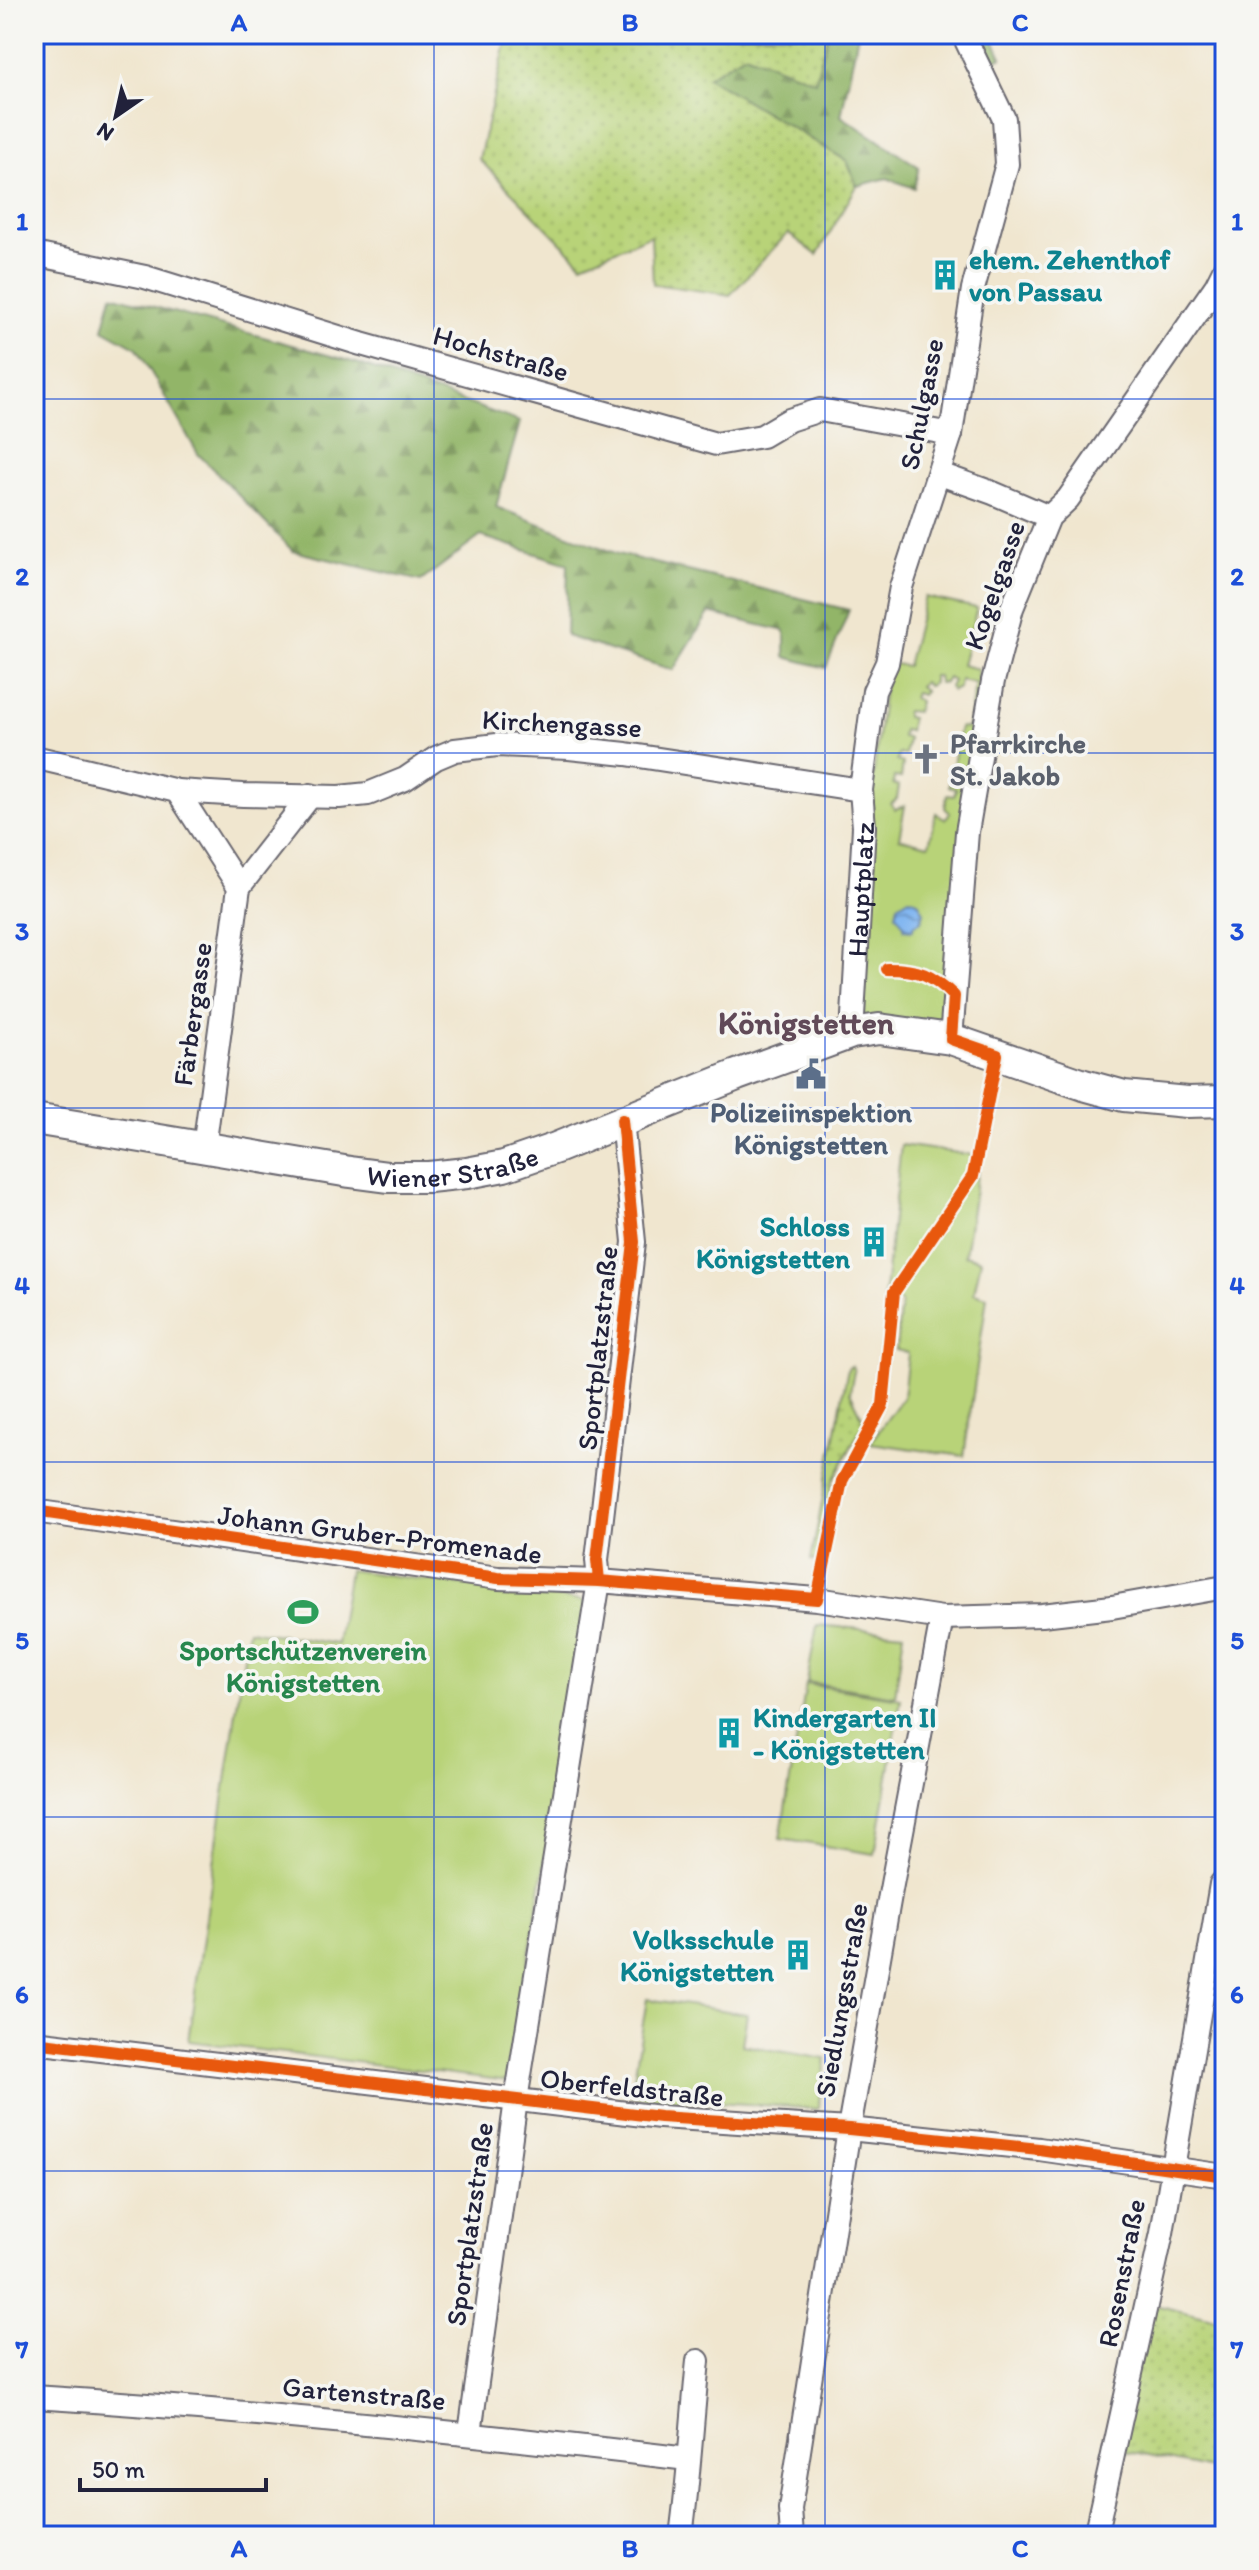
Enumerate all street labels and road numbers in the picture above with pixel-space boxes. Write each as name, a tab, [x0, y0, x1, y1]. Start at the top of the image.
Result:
street label: Hochstraße	[429, 317, 573, 389]
street label: Schulgasse	[892, 335, 950, 473]
street label: Kogelgasse	[956, 516, 1032, 654]
street label: Kirchengasse	[481, 702, 643, 744]
street label: Hauptplatz	[839, 821, 881, 958]
street label: Färbergasse	[165, 940, 219, 1088]
street label: Wiener Straße	[365, 1139, 543, 1194]
street label: Sportplatzstraße	[569, 1244, 625, 1452]
street label: Johann Gruber-Promenade	[216, 1497, 544, 1571]
street label: Siedlungsstraße	[807, 1900, 875, 2100]
street label: Oberfeldstraße	[539, 2060, 725, 2114]
street label: Sportplatzstraße	[438, 2120, 500, 2328]
street label: Rosenstraße	[1090, 2196, 1152, 2350]
street label: Gartenstraße	[281, 2369, 447, 2417]

